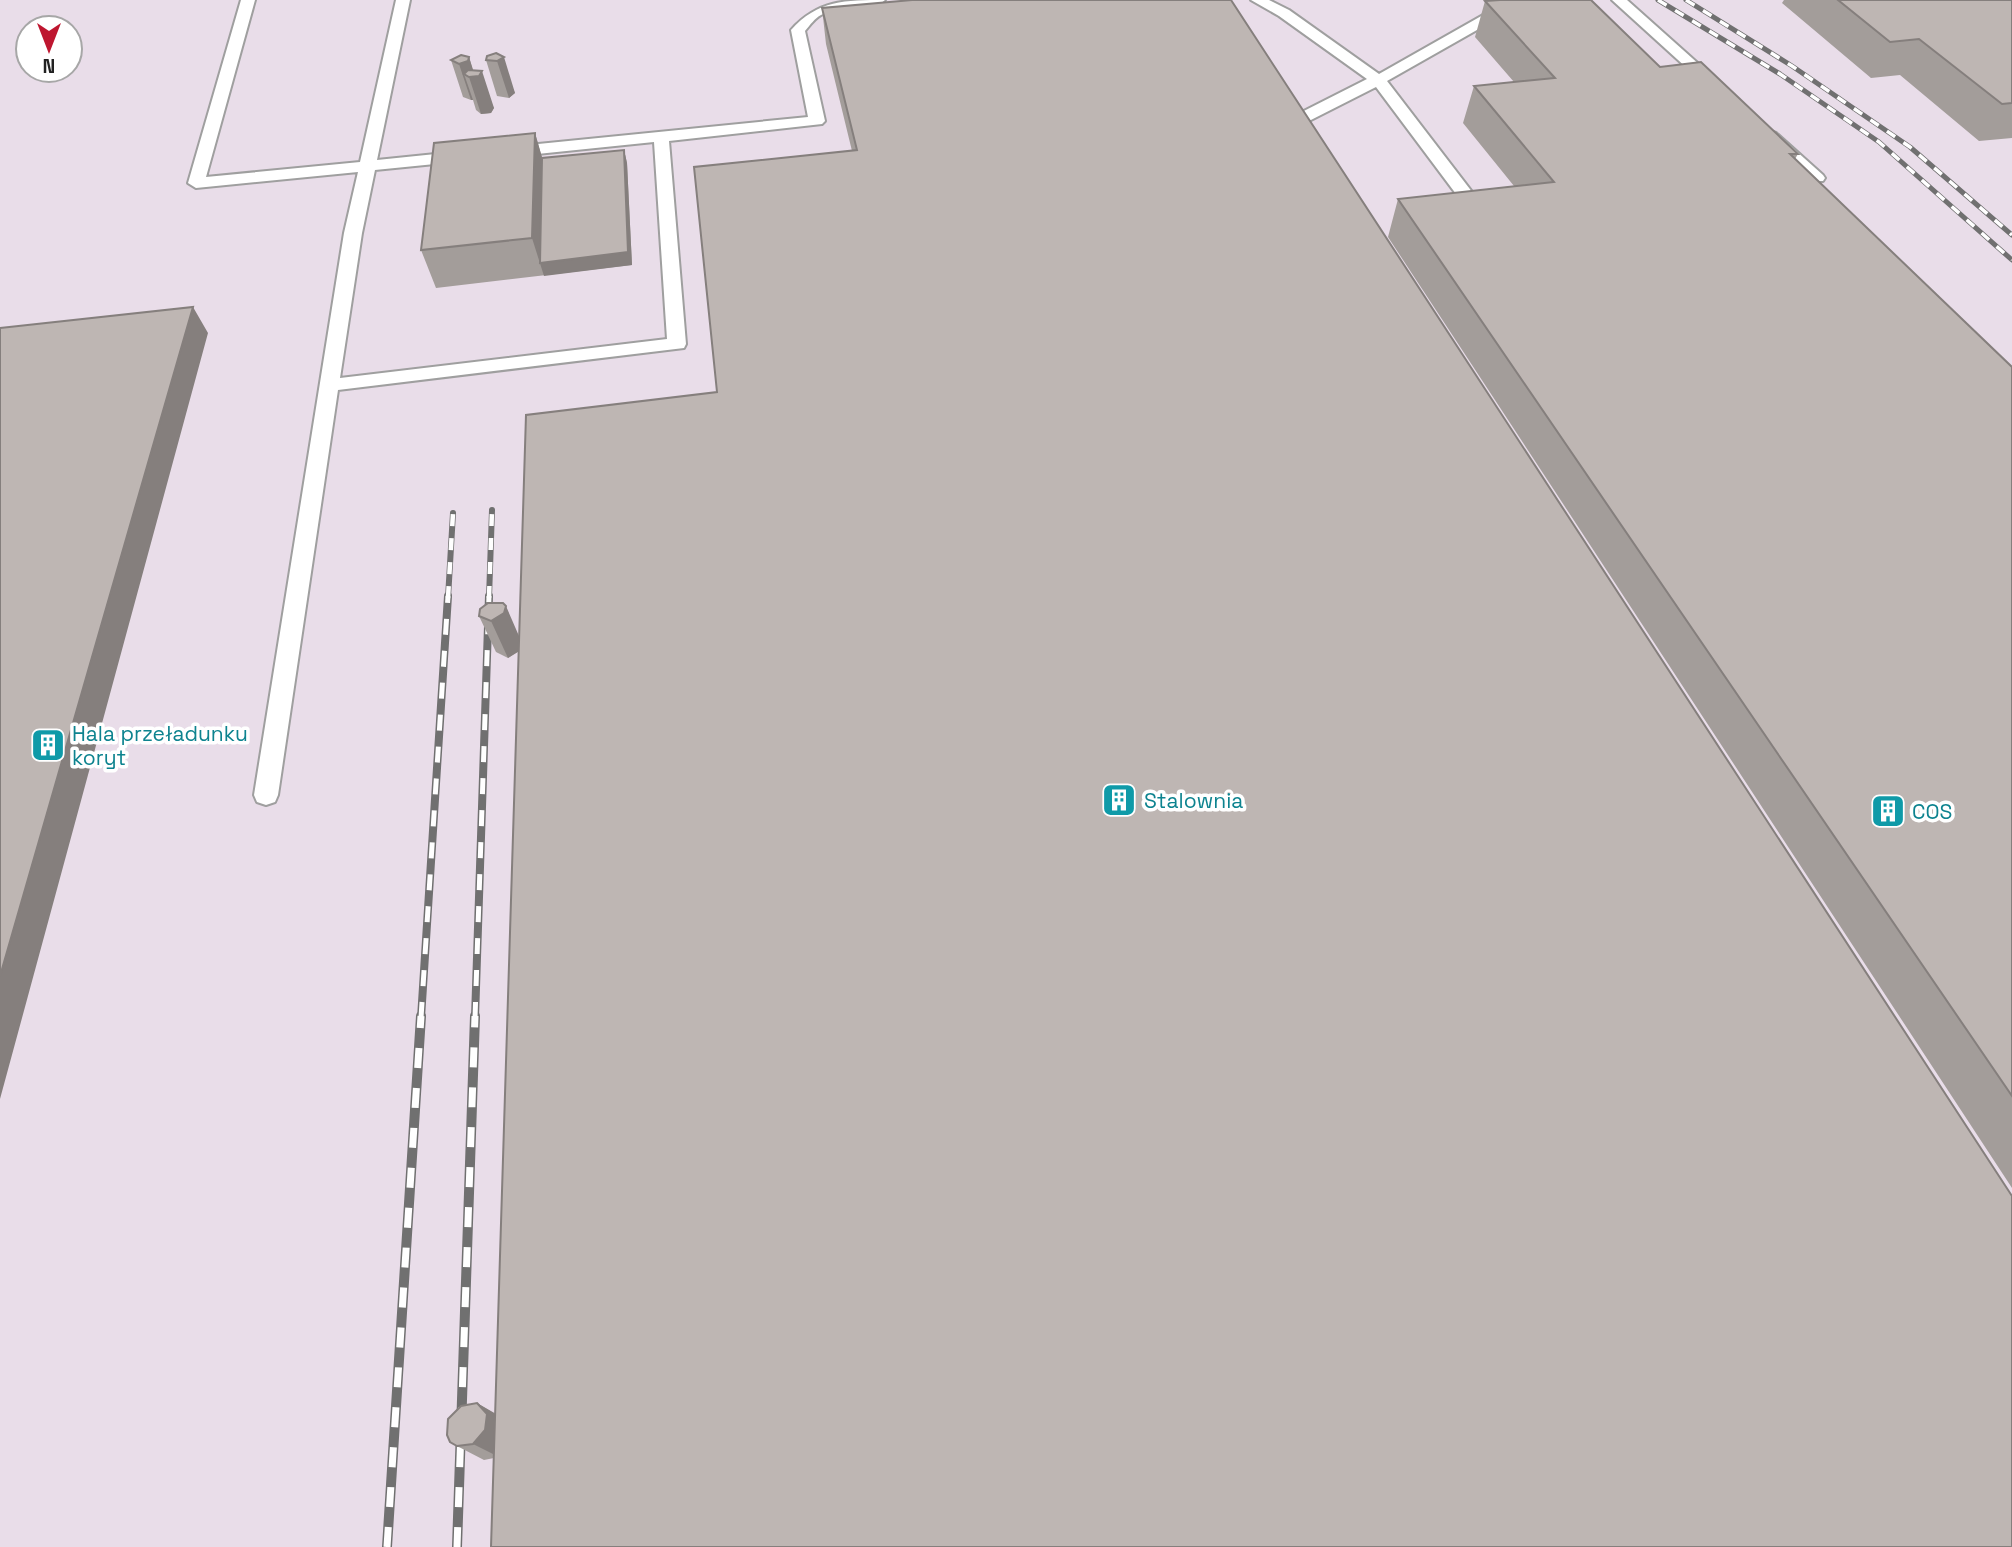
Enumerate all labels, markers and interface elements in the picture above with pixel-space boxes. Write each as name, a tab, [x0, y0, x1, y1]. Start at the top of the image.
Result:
north arrow	[14, 14, 84, 84]
text: N	[43, 53, 55, 78]
place label: Hala przeładunku koryt	[72, 720, 248, 771]
building icon: Hala przeładunku koryt	[29, 726, 67, 764]
building icon: Stalownia	[1100, 781, 1138, 819]
place label: Stalownia	[1144, 787, 1243, 814]
building icon: COS	[1869, 792, 1907, 830]
place label: COS	[1912, 798, 1952, 825]

